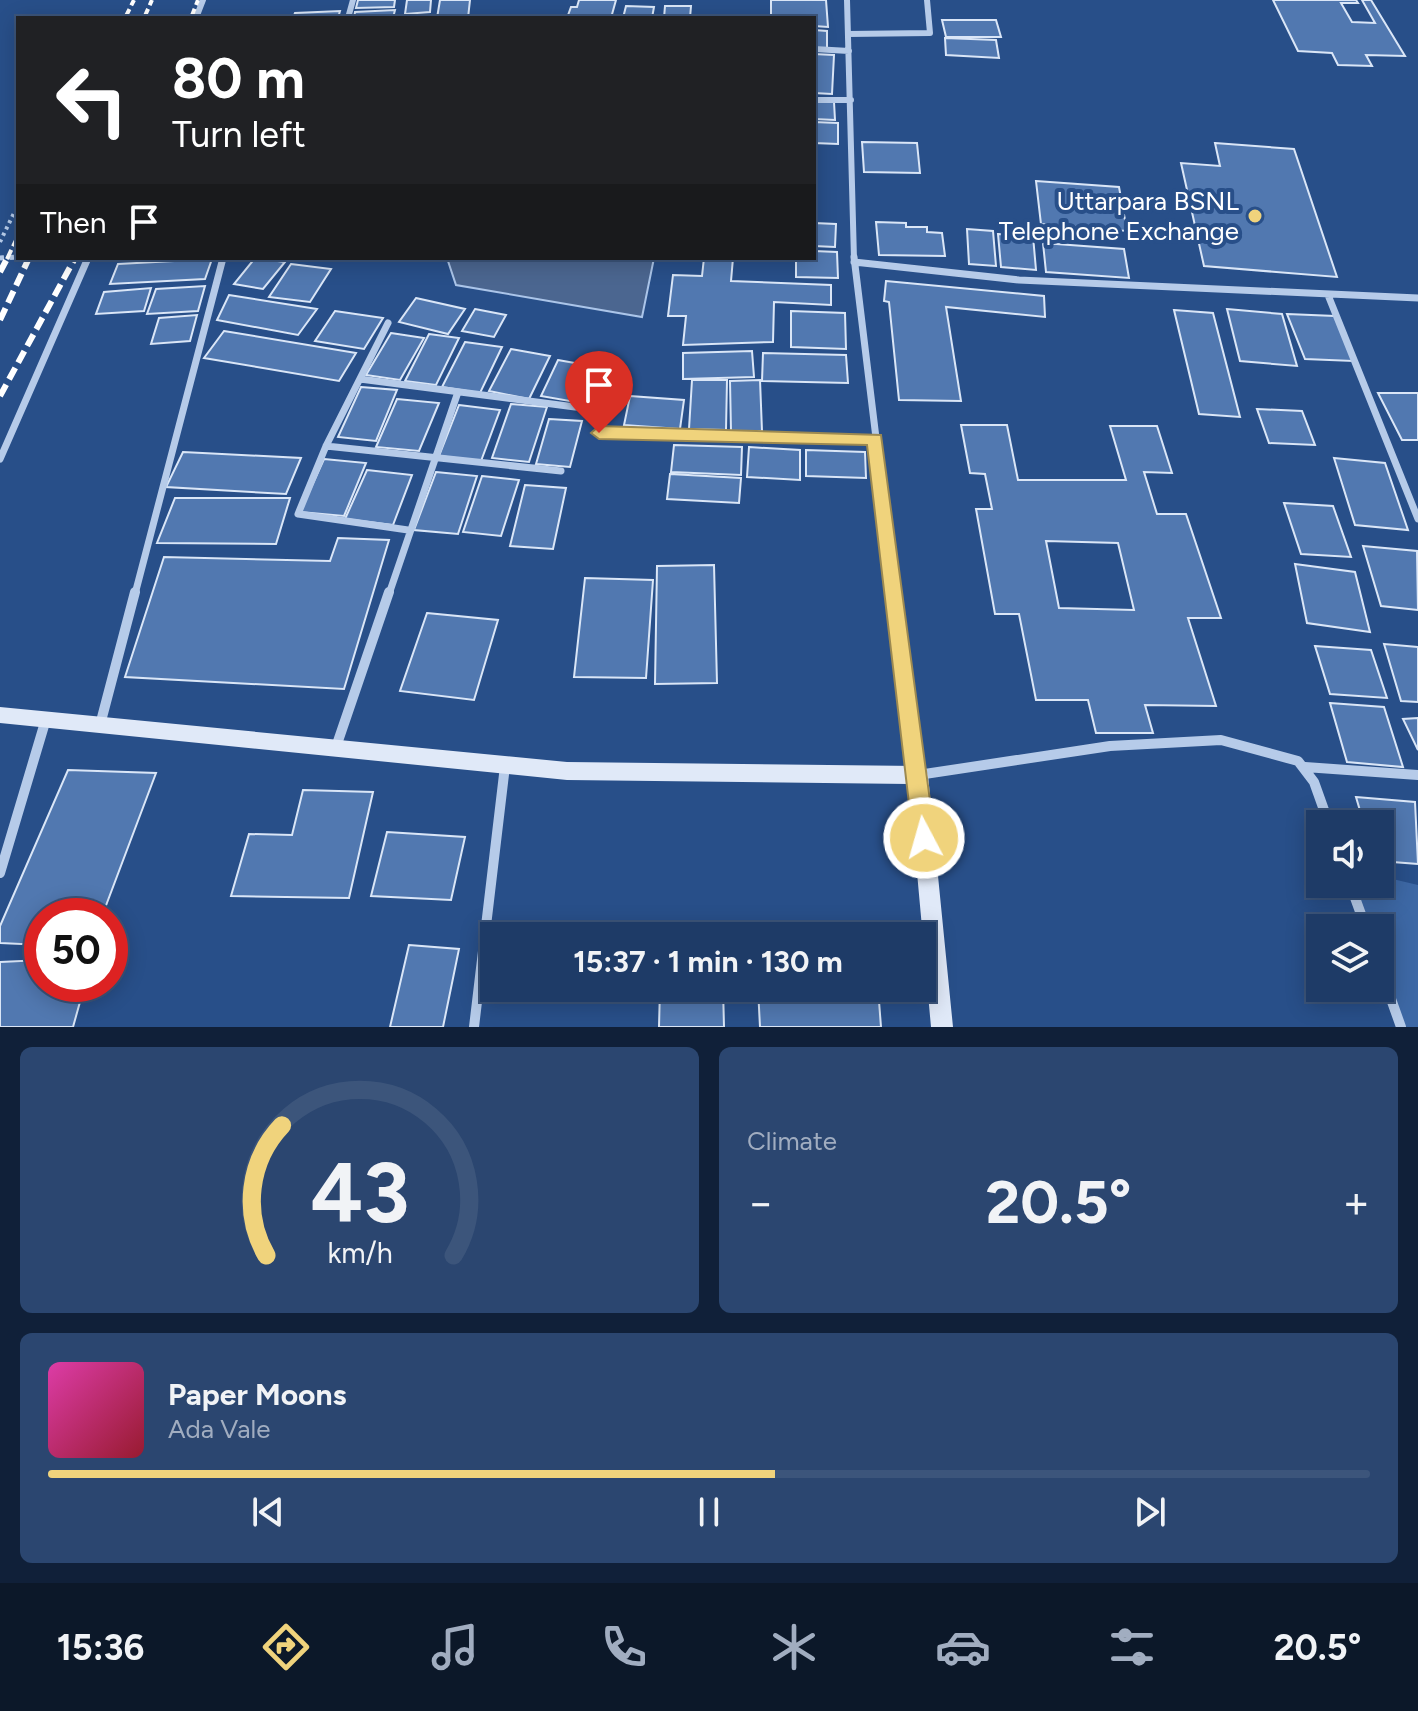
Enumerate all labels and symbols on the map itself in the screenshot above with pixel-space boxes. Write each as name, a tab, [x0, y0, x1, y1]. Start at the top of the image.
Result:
place label: Uttarpara BSNL Telephone Exchange	[999, 185, 1239, 247]
marker: Uttarpara BSNL Telephone Exchange	[1246, 207, 1264, 225]
pin	[565, 351, 633, 433]
position arrow	[882, 796, 966, 880]
speed limit sign: 50	[24, 898, 128, 1002]

